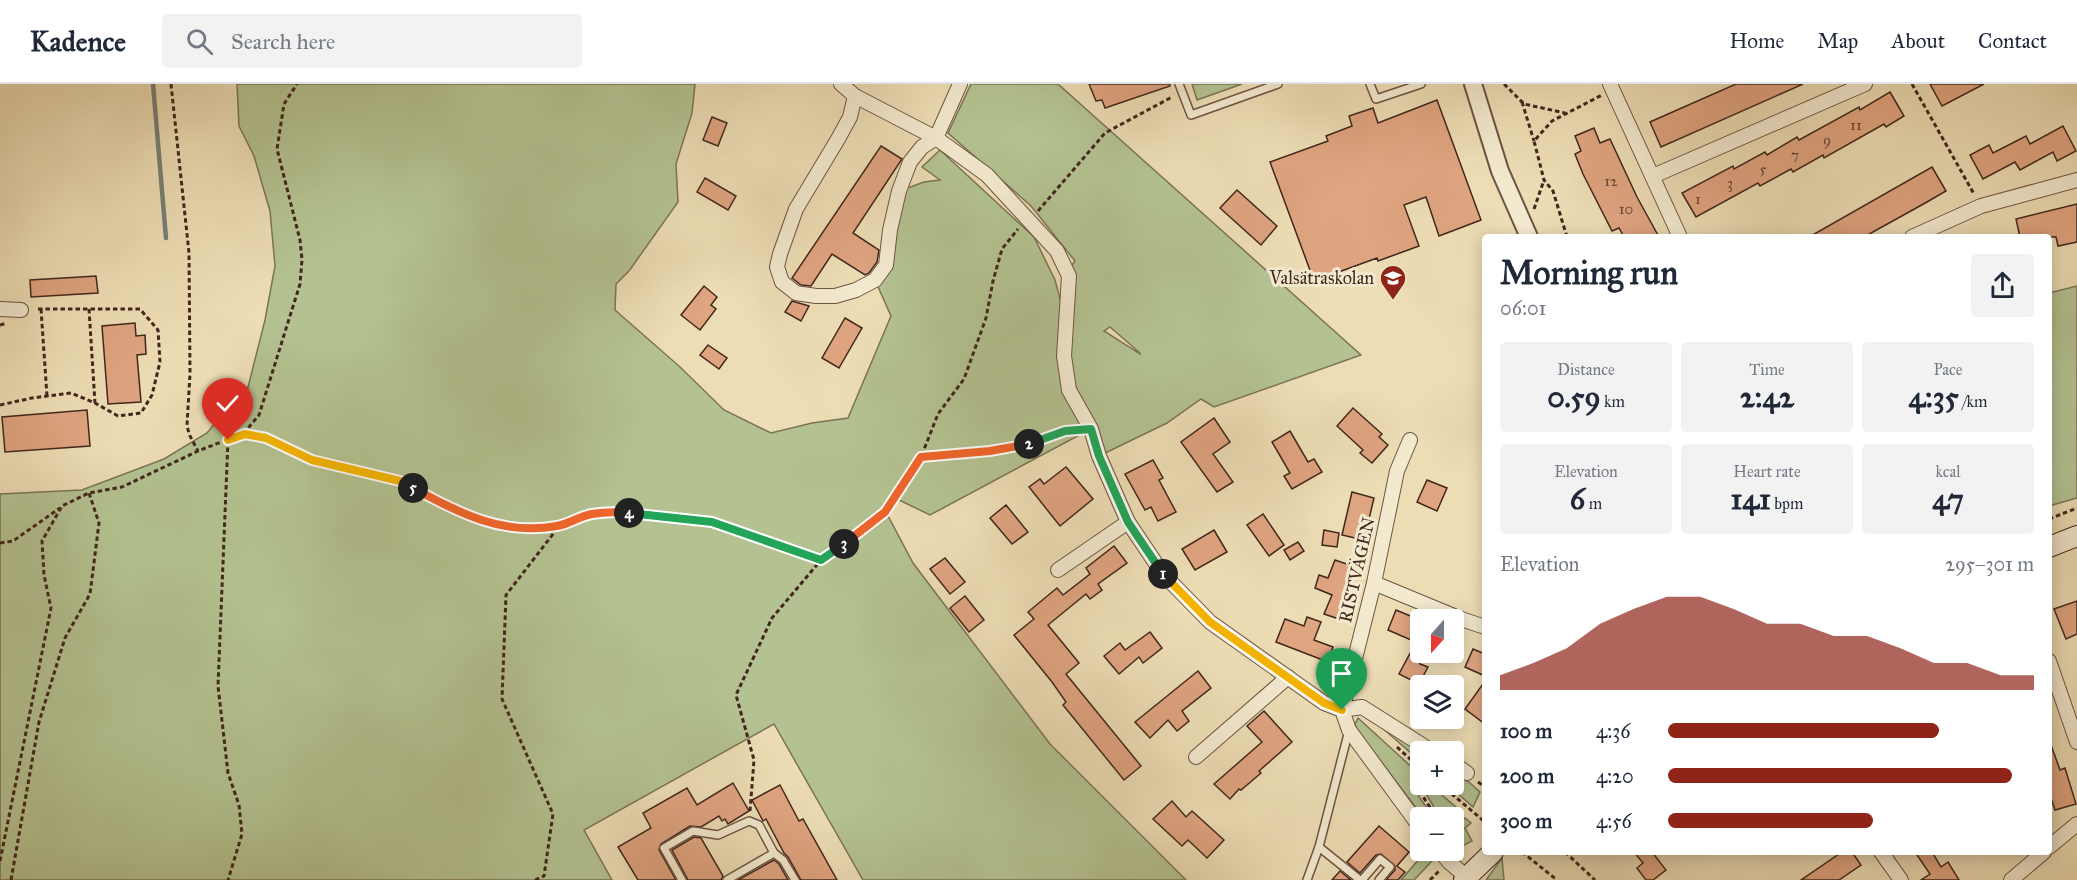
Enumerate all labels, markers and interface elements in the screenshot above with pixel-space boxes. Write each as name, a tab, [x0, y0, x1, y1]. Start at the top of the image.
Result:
search box	[162, 14, 582, 68]
text: Kadence	[30, 24, 126, 59]
icon: search	[183, 25, 216, 58]
text: Search here	[231, 28, 335, 55]
text: Home	[1729, 28, 1784, 54]
text: Map	[1817, 28, 1858, 54]
text: About	[1891, 28, 1945, 54]
text: Contact	[1978, 28, 2047, 54]
house number: 11	[1850, 116, 1862, 134]
house number: 9	[1823, 131, 1831, 149]
house number: 7	[1791, 146, 1799, 164]
house number: 5	[1760, 160, 1767, 178]
house number: 12	[1604, 172, 1618, 190]
house number: 3	[1727, 174, 1733, 192]
house number: 1	[1695, 190, 1701, 208]
house number: 10	[1619, 200, 1633, 218]
text: Morning run	[1500, 253, 1678, 293]
button: share	[1971, 254, 2034, 317]
school or university icon: Valsätraskolan	[1378, 263, 1408, 301]
place label: Valsätraskolan	[1268, 267, 1374, 289]
text: 06:01	[1500, 296, 1546, 320]
text: Distance	[1557, 360, 1615, 379]
text: Time	[1749, 360, 1785, 379]
text: Pace	[1933, 360, 1963, 379]
pin	[202, 378, 253, 440]
text: 0.59	[1547, 379, 1601, 415]
text: 2:42	[1740, 379, 1794, 415]
text: 4:35	[1909, 379, 1959, 415]
icon: check	[211, 387, 244, 420]
text: km	[1601, 392, 1625, 411]
text: /km	[1959, 392, 1987, 411]
pin: 2	[1014, 429, 1044, 459]
text: 2	[1025, 434, 1033, 453]
text: Elevation	[1554, 462, 1618, 481]
text: Heart rate	[1733, 462, 1801, 481]
text: kcal	[1935, 462, 1961, 481]
pin: 5	[398, 473, 428, 503]
text: 5	[409, 478, 417, 497]
text: 6	[1570, 481, 1585, 517]
text: 141	[1730, 481, 1771, 517]
text: 47	[1932, 481, 1964, 517]
text: m	[1585, 494, 1602, 513]
text: bpm	[1771, 494, 1804, 513]
pin: 4	[614, 498, 644, 528]
text: 4	[625, 503, 633, 522]
street label: RISTVÄGEN	[1334, 515, 1380, 625]
pin: 3	[829, 529, 859, 559]
text: 3	[841, 534, 847, 553]
text: Elevation	[1500, 552, 1579, 576]
text: 295–301 m	[1945, 552, 2034, 576]
pin: 1	[1148, 559, 1178, 589]
text: 1	[1160, 564, 1166, 583]
north arrow	[1410, 609, 1464, 663]
map controls	[1410, 609, 1464, 861]
pin	[1316, 648, 1367, 710]
icon: arrive	[1325, 657, 1358, 690]
button: layers	[1410, 675, 1464, 729]
text: 100 m	[1500, 719, 1552, 743]
text: 4:36	[1596, 719, 1630, 743]
button: +	[1410, 741, 1464, 795]
text: 200 m	[1500, 764, 1554, 788]
text: 4:20	[1596, 764, 1634, 788]
button: −	[1410, 807, 1464, 861]
text: 300 m	[1500, 809, 1552, 833]
text: 4:56	[1596, 809, 1632, 833]

